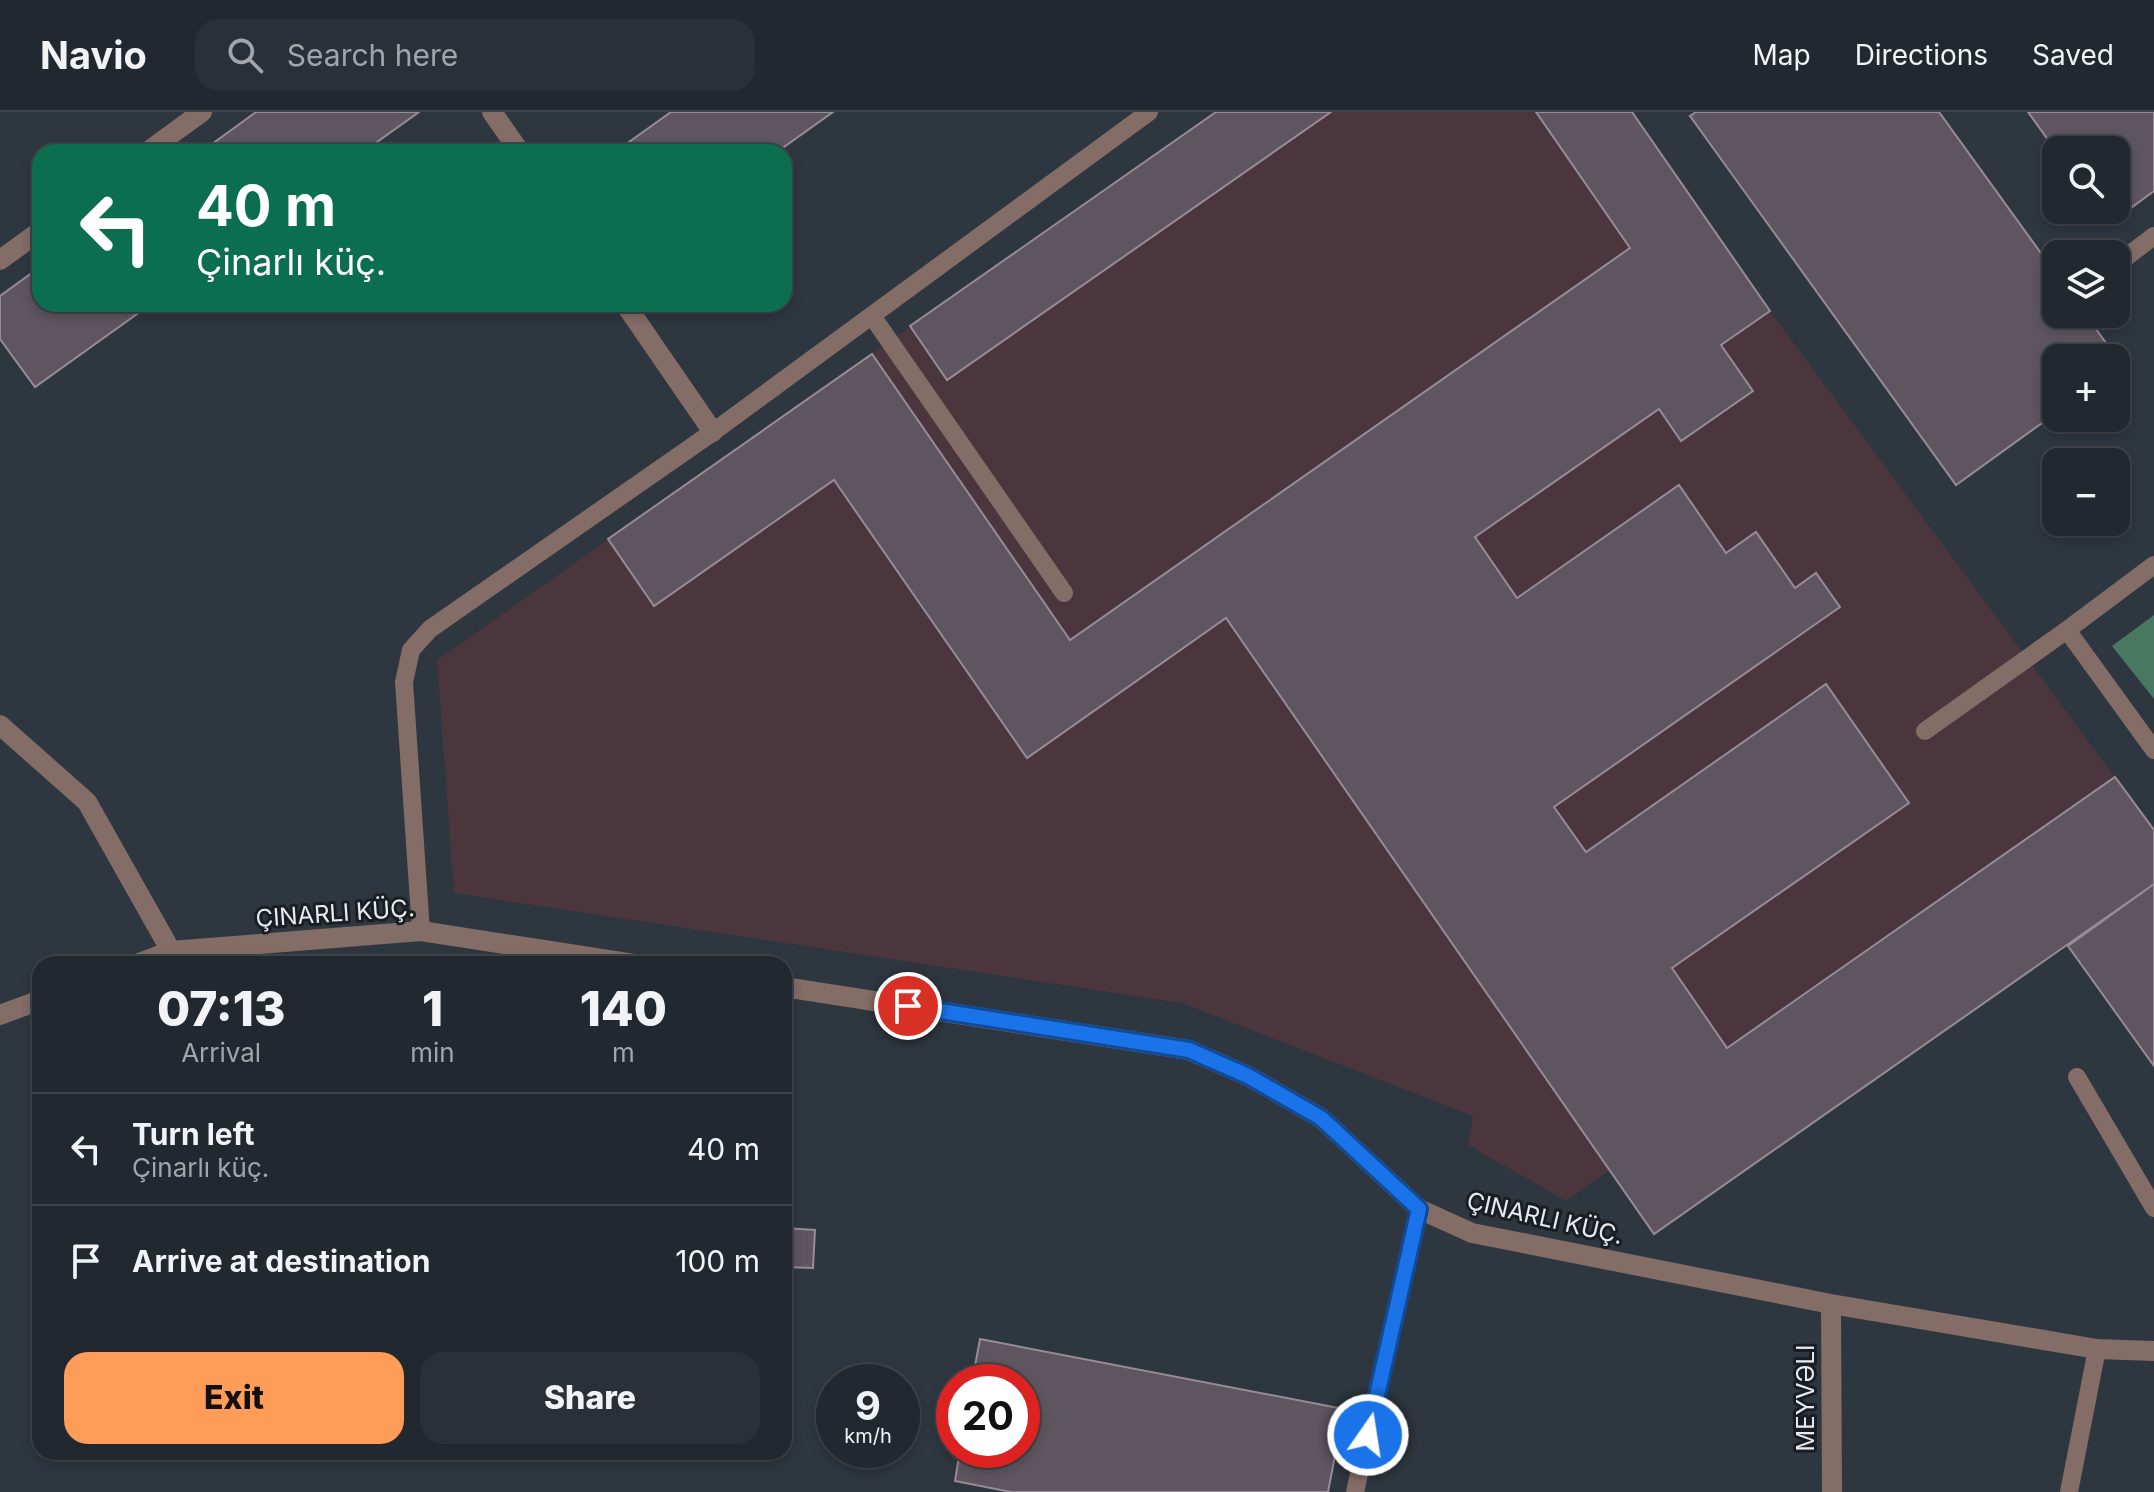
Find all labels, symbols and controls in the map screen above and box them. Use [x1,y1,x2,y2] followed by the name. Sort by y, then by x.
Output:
[195,19,755,91] search box
[40,32,147,78] text: Navio
[223,33,267,77] icon: search
[287,37,458,73] text: Search here
[1752,38,1811,72] text: Map
[1855,38,1988,72] text: Directions
[2032,38,2114,72] text: Saved
[2042,136,2130,536] map controls
[2042,136,2130,224] button: search
[196,172,336,240] text: 40 m
[64,176,168,280] icon: left
[196,240,386,284] text: Çinarlı küç.
[2042,240,2130,328] button: layers
[2042,344,2130,432] button: +
[2042,448,2130,536] button: −
[255,893,415,933] street label: ÇINARLI KÜÇ.
[874,972,942,1040] pin
[157,979,285,1038] text: 07:13
[422,979,443,1038] text: 1
[580,979,667,1038] text: 140
[886,984,930,1028] icon: arrive
[181,1037,261,1068] text: Arrival
[410,1037,455,1068] text: min
[612,1037,635,1068] text: m
[132,1116,254,1152] text: Turn left
[64,1127,108,1171] icon: left
[687,1131,760,1167] text: 40 m
[132,1152,269,1183] text: Çinarlı küç.
[1464,1186,1626,1250] street label: ÇINARLI KÜÇ.
[64,1239,108,1283] icon: arrive
[132,1243,430,1279] text: Arrive at destination
[675,1243,760,1279] text: 100 m
[1791,1345,1820,1451] street label: MEYVƏLI
[64,1352,404,1444] button: Exit
[420,1352,760,1444] button: Share
[936,1364,1040,1468] speed limit sign: 20
[855,1381,881,1430] text: 9
[1326,1393,1410,1477] position arrow
[844,1424,892,1448] text: km/h

